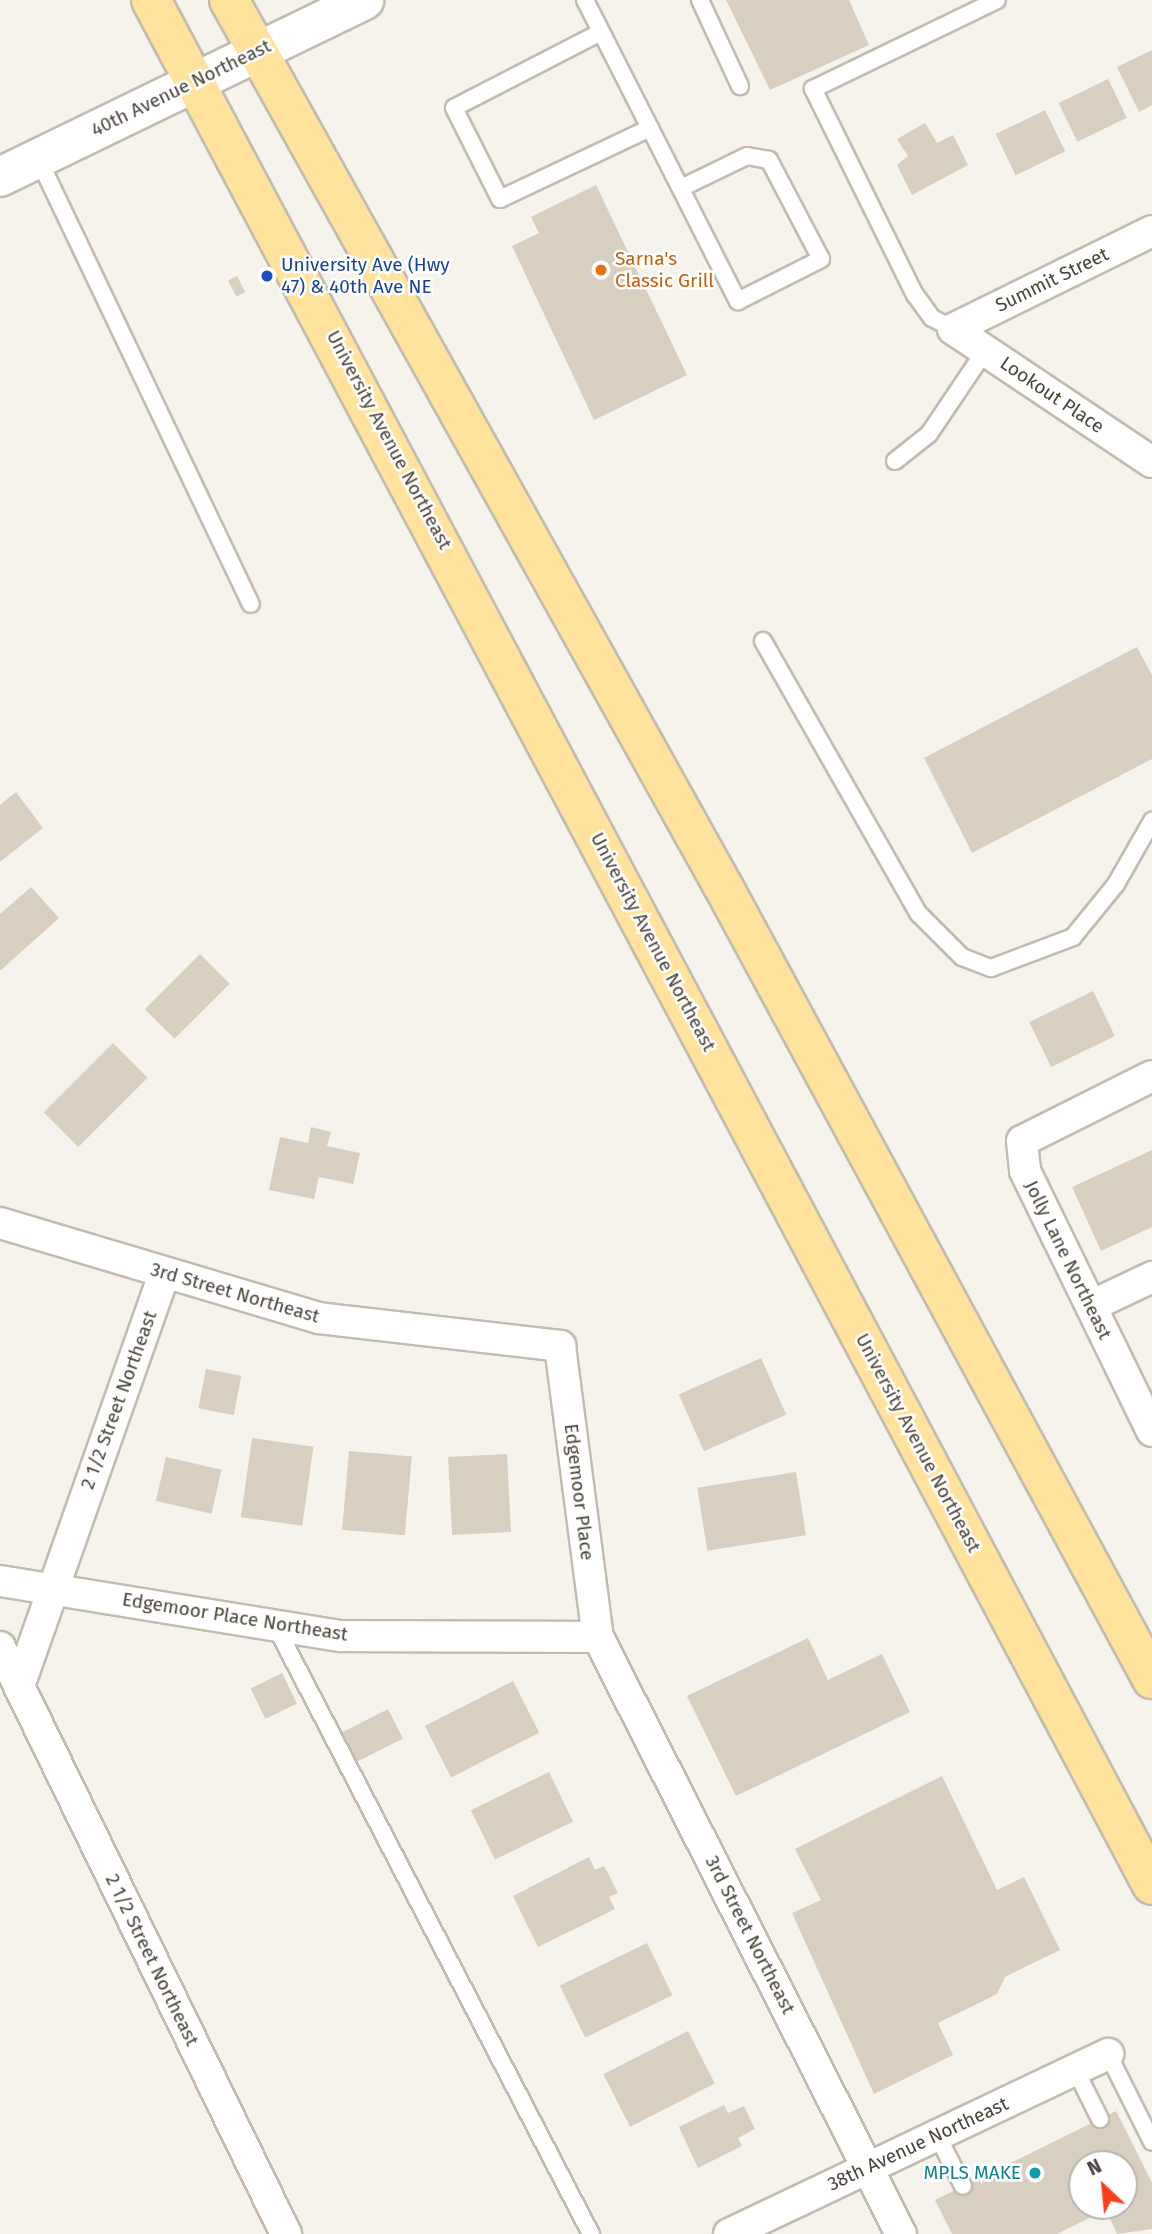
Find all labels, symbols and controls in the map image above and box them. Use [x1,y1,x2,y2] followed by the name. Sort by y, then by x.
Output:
[87,35,275,141] street label: 40th Avenue Northeast
[992,243,1112,317] street label: Summit Street
[615,248,714,292] place label: Sarna's Classic Grill
[281,254,450,298] place label: University Ave (Hwy 47) & 40th Ave NE
[593,262,609,278] marker: Sarna's Classic Grill
[259,268,275,284] marker: University Ave (Hwy 47) & 40th Ave NE
[322,327,456,553] street label: University Avenue Northeast
[996,352,1108,438] street label: Lookout Place
[586,829,720,1055] street label: University Avenue Northeast
[1020,1177,1116,1343] street label: Jolly Lane Northeast
[148,1258,322,1328] street label: 3rd Street Northeast
[76,1308,162,1492] street label: 2 1/2 Street Northeast
[851,1330,985,1556] street label: University Avenue Northeast
[559,1422,599,1562] street label: Edgemoor Place
[121,1588,349,1646] street label: Edgemoor Place Northeast
[700,1852,800,2018] street label: 3rd Street Northeast
[100,1870,204,2050] street label: 2 1/2 Street Northeast
[824,2092,1012,2196] street label: 38th Avenue Northeast
[1068,2150,1138,2220] north arrow
[1084,2154,1105,2181] text: N
[924,2162,1021,2184] place label: MPLS MAKE
[1027,2165,1043,2181] marker: MPLS MAKE

